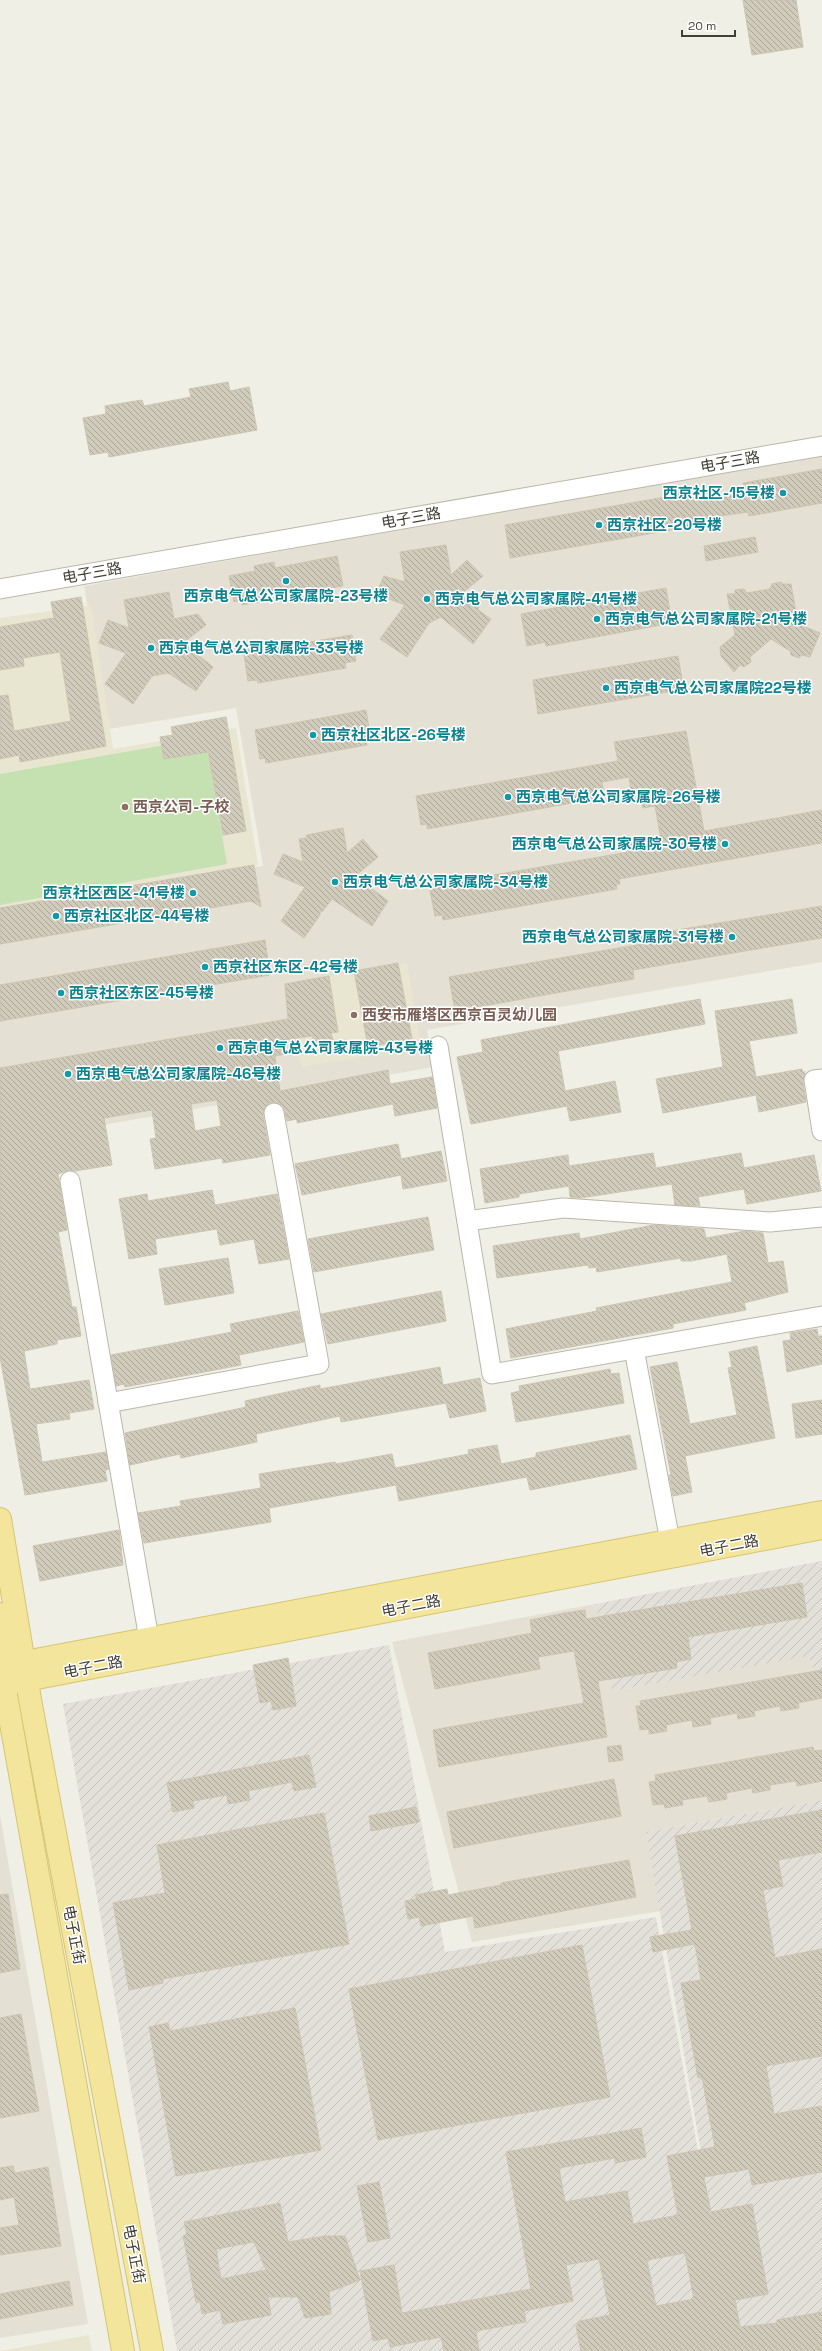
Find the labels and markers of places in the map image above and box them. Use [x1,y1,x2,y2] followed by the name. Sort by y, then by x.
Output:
[663,483,775,502] place label: 西京社区-15号楼
[778,488,788,498] marker: 西京社区-15号楼
[607,515,722,534] place label: 西京社区-20号楼
[594,520,604,530] marker: 西京社区-20号楼
[281,576,291,586] marker: 西京电气总公司家属院-23号楼
[184,586,388,605] place label: 西京电气总公司家属院-23号楼
[435,589,637,608] place label: 西京电气总公司家属院-41号楼
[422,594,432,604] marker: 西京电气总公司家属院-41号楼
[605,609,807,628] place label: 西京电气总公司家属院-21号楼
[592,614,602,624] marker: 西京电气总公司家属院-21号楼
[159,638,364,657] place label: 西京电气总公司家属院-33号楼
[146,643,156,653] marker: 西京电气总公司家属院-33号楼
[614,678,812,697] place label: 西京电气总公司家属院22号楼
[601,683,611,693] marker: 西京电气总公司家属院22号楼
[321,725,466,744] place label: 西京社区北区-26号楼
[308,730,318,740] marker: 西京社区北区-26号楼
[516,787,721,806] place label: 西京电气总公司家属院-26号楼
[503,792,513,802] marker: 西京电气总公司家属院-26号楼
[133,797,229,816] place label: 西京公司-子校
[120,802,130,812] marker: 西京公司-子校
[512,834,717,853] place label: 西京电气总公司家属院-30号楼
[720,839,730,849] marker: 西京电气总公司家属院-30号楼
[343,872,548,891] place label: 西京电气总公司家属院-34号楼
[330,877,340,887] marker: 西京电气总公司家属院-34号楼
[43,883,185,902] place label: 西京社区西区-41号楼
[188,888,198,898] marker: 西京社区西区-41号楼
[64,906,210,925] place label: 西京社区北区-44号楼
[51,911,61,921] marker: 西京社区北区-44号楼
[522,927,724,946] place label: 西京电气总公司家属院-31号楼
[727,932,737,942] marker: 西京电气总公司家属院-31号楼
[213,957,358,976] place label: 西京社区东区-42号楼
[200,962,210,972] marker: 西京社区东区-42号楼
[69,983,214,1002] place label: 西京社区东区-45号楼
[56,988,66,998] marker: 西京社区东区-45号楼
[362,1005,557,1024] place label: 西安市雁塔区西京百灵幼儿园
[349,1010,359,1020] marker: 西安市雁塔区西京百灵幼儿园
[228,1038,433,1057] place label: 西京电气总公司家属院-43号楼
[215,1043,225,1053] marker: 西京电气总公司家属院-43号楼
[76,1064,281,1083] place label: 西京电气总公司家属院-46号楼
[63,1069,73,1079] marker: 西京电气总公司家属院-46号楼

